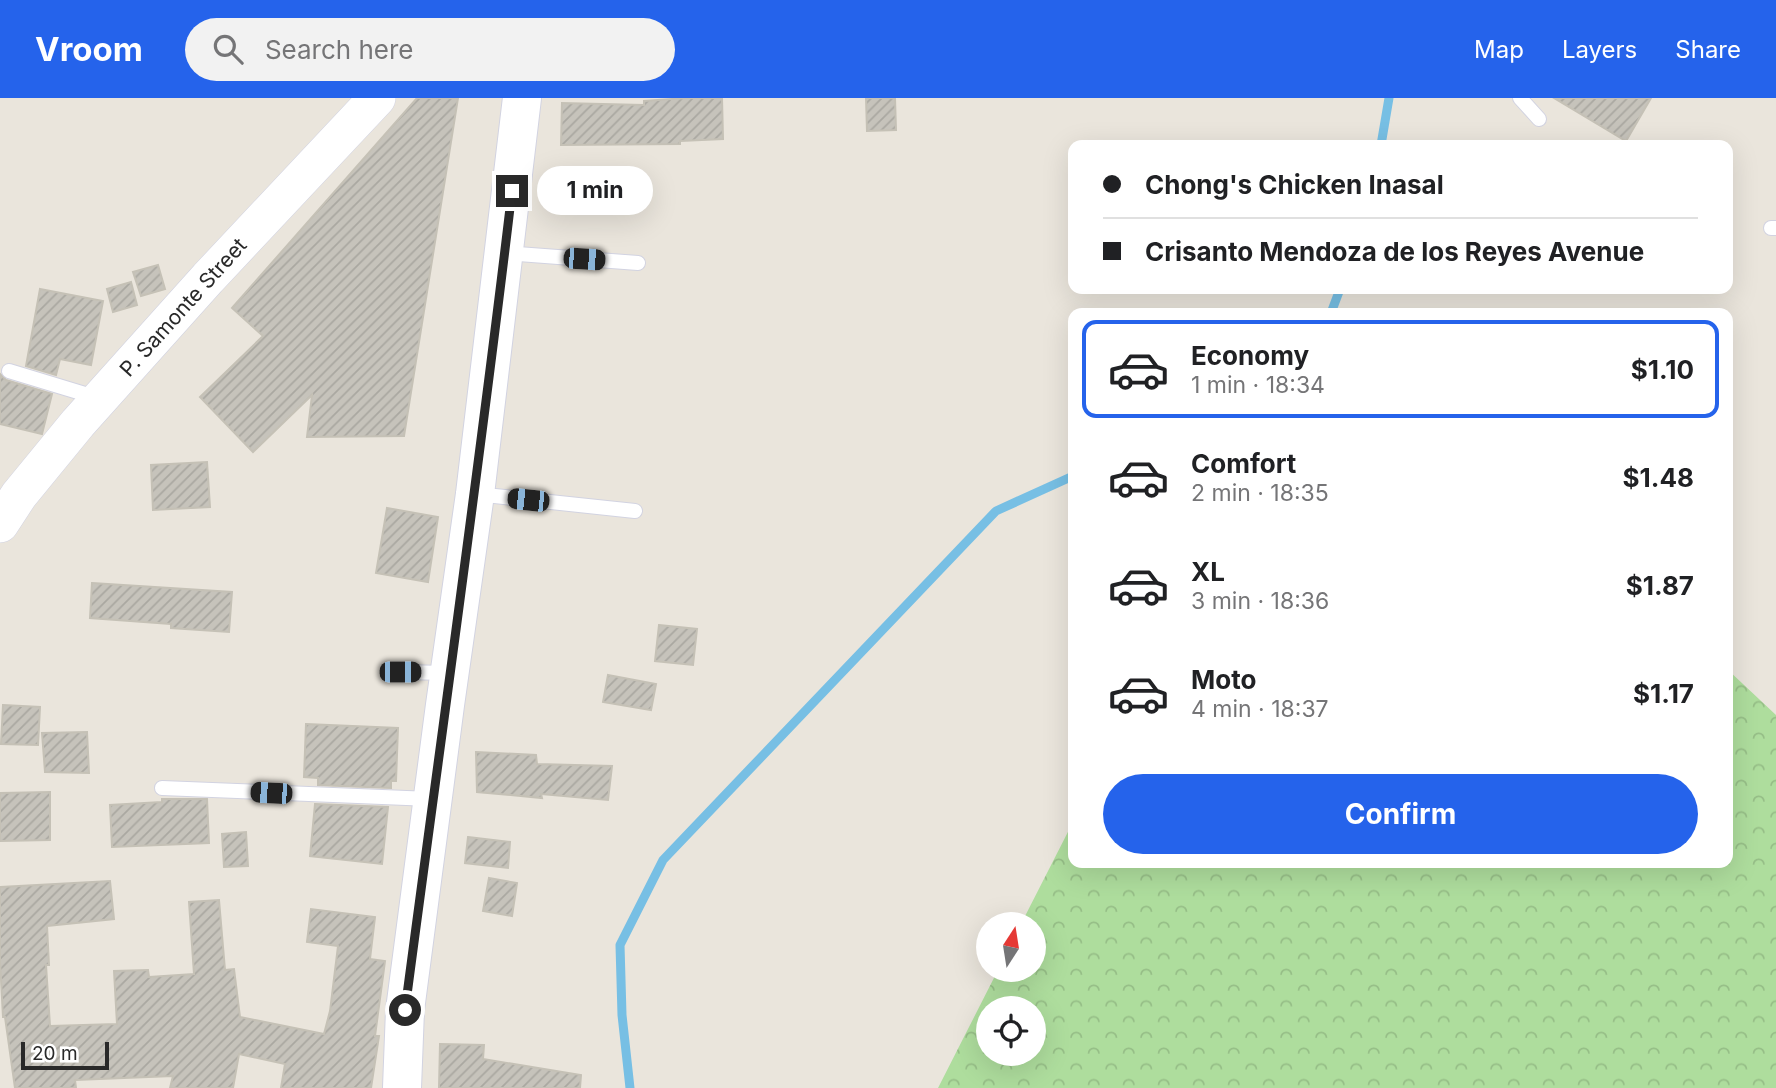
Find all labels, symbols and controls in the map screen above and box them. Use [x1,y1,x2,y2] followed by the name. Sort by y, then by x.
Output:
[185,18,675,81] search box
[35,29,143,69] text: Vroom
[209,30,247,68] icon: search
[265,34,414,65] text: Search here
[1474,35,1524,64] text: Map
[1562,35,1637,64] text: Layers
[1675,35,1741,64] text: Share
[536,166,652,216] callout: 1 min
[1145,169,1444,200] text: Chong's Chicken Inasal
[496,175,528,207] route end
[567,176,623,204] text: 1 min
[114,233,252,381] street label: P. Samonte Street
[1145,236,1644,267] text: Crisanto Mendoza de los Reyes Avenue
[563,247,606,271] car
[1107,338,1170,401] icon: car
[1191,340,1309,371] text: Economy
[1631,354,1694,385] text: $1.10
[1191,371,1325,399] text: 1 min · 18:34
[1107,446,1170,509] icon: car
[1191,448,1296,479] text: Comfort
[1623,462,1694,493] text: $1.48
[1191,479,1329,507] text: 2 min · 18:35
[507,487,550,513] car
[1107,554,1170,617] icon: car
[1191,556,1225,587] text: XL
[1626,570,1694,601] text: $1.87
[1191,587,1329,615] text: 3 min · 18:36
[380,662,422,683] car
[1107,662,1170,725] icon: car
[1191,664,1256,695] text: Moto
[1633,678,1694,709] text: $1.17
[1191,695,1329,723] text: 4 min · 18:37
[1103,774,1698,854] button: Confirm
[250,781,293,805] car
[976,912,1046,982] north arrow
[976,912,1046,1066] map controls
[389,994,421,1026] route start
[976,996,1046,1066] button: locate
[21,1039,108,1071] scale bar
[32,1042,78,1065] text: 20 m

